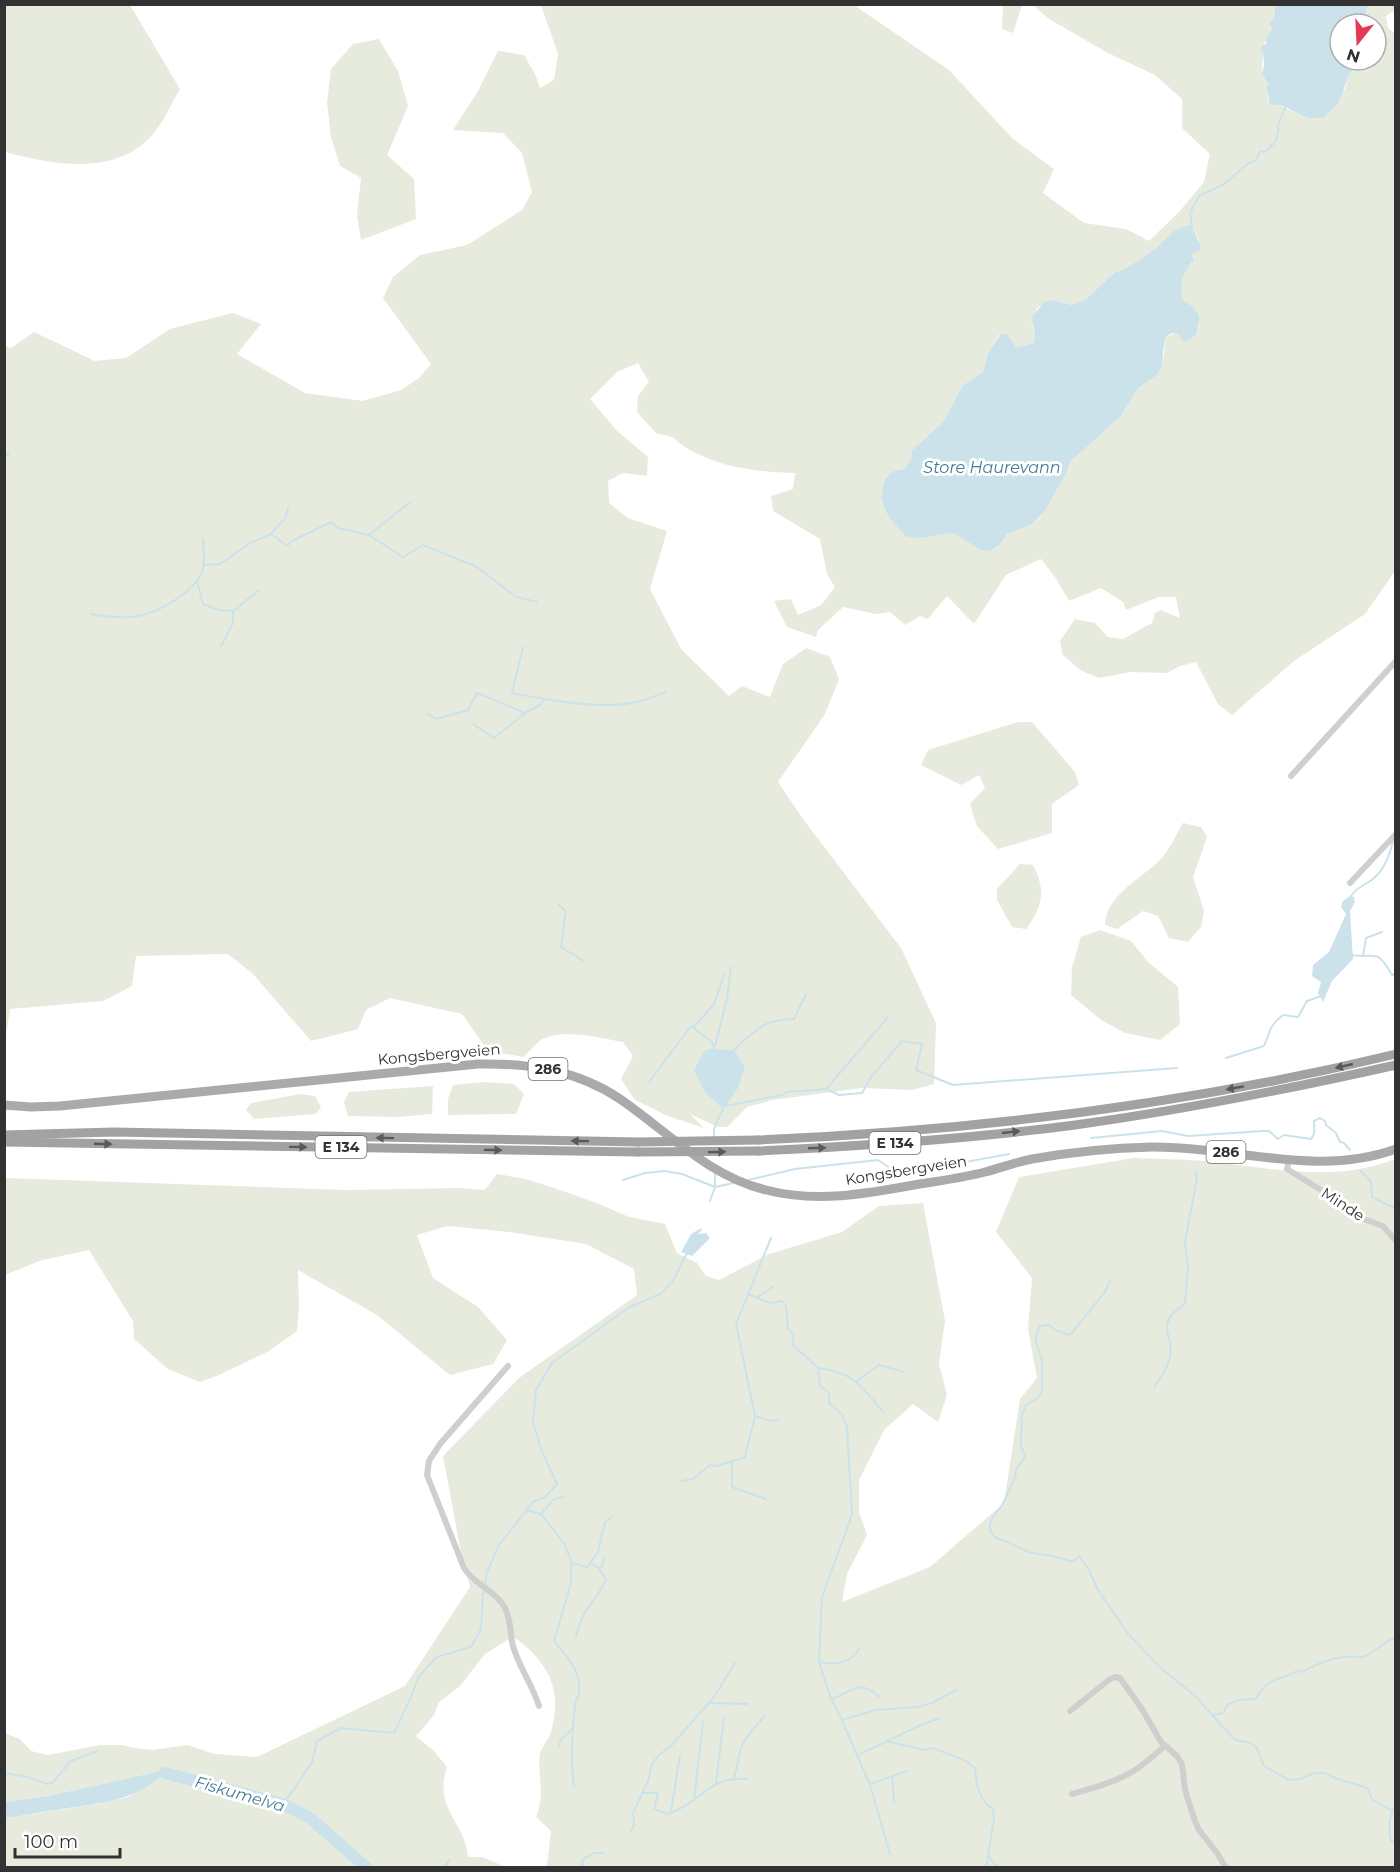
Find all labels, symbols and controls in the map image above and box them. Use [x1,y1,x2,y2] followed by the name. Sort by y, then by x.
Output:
[1328,12,1388,72] north arrow
[1344,45,1363,67] text: N
[923,458,1061,477] water label: Store Haurevann
[377,1039,501,1069] street label: Kongsbergveien
[528,1058,568,1080] road number: 286
[1335,1062,1354,1071] one-way arrow
[1226,1084,1245,1093] one-way arrow
[1002,1128,1021,1137] one-way arrow
[870,1132,920,1154] road number: E 134
[375,1133,394,1142] one-way arrow
[316,1136,366,1158] road number: E 134
[570,1136,589,1146] one-way arrow
[94,1139,113,1148] one-way arrow
[1206,1141,1246,1163] road number: 286
[289,1142,308,1152] one-way arrow
[807,1144,826,1153] one-way arrow
[484,1145,503,1155] one-way arrow
[708,1147,727,1156] one-way arrow
[844,1151,968,1189] street label: Kongsbergveien
[1318,1183,1368,1225] street label: Minde
[193,1772,287,1816] water label: Fiskumelva
[15,1821,120,1859] scale bar
[24,1831,78,1853] text: 100 m

